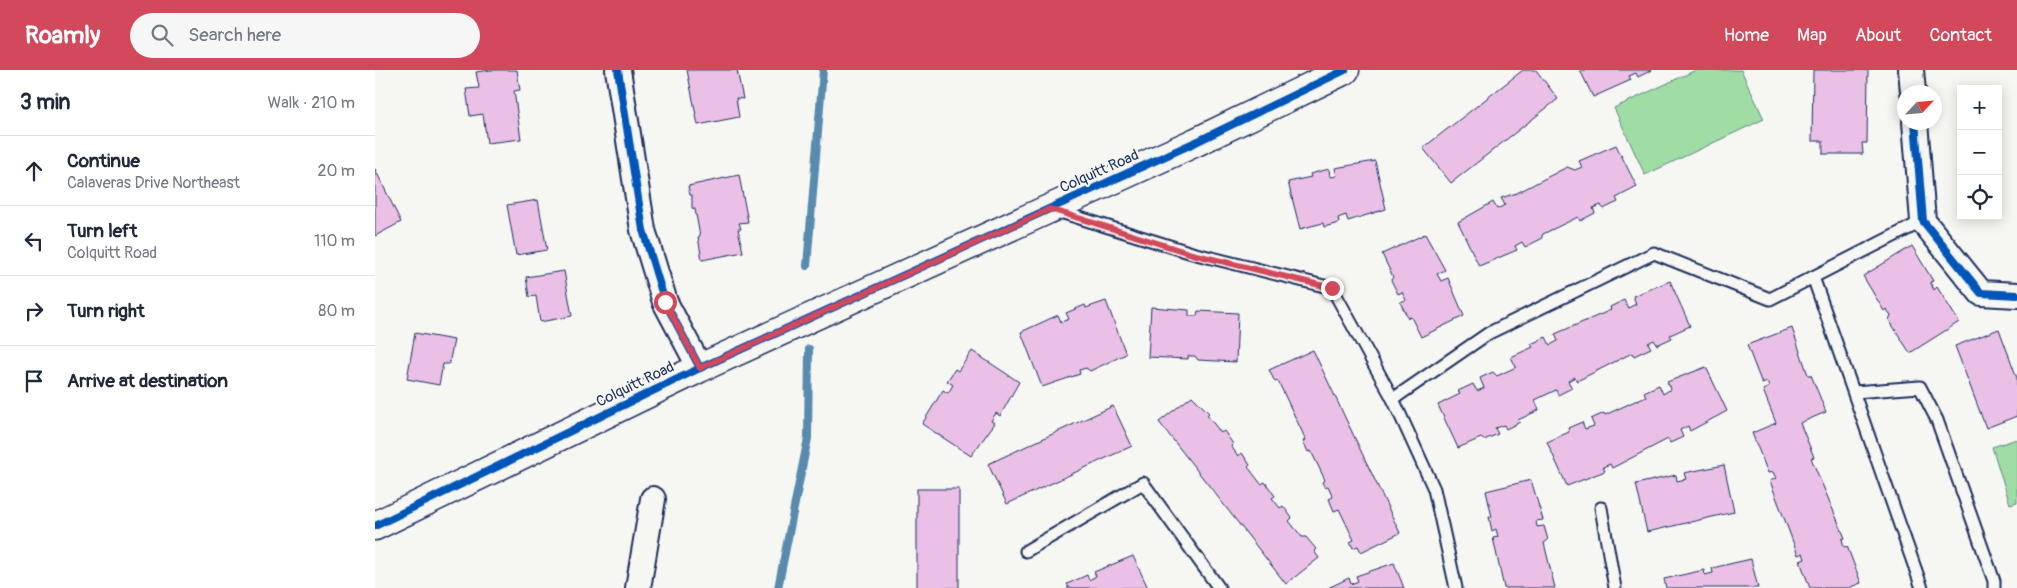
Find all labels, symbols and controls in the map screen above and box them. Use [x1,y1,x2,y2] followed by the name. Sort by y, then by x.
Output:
[130,13,480,58] search box
[25,21,100,50] text: Roamly
[148,21,176,49] icon: search
[188,23,281,47] text: Search here
[1724,24,1769,47] text: Home
[1797,24,1827,47] text: Map
[1855,24,1901,47] text: About
[1929,24,1992,47] text: Contact
[1897,85,1942,130] north arrow
[1957,85,2002,220] map controls
[1957,85,2002,130] button: +
[20,89,70,116] text: 3 min
[267,93,355,113] text: Walk · 210 m
[1957,130,2002,175] button: −
[1057,146,1142,197] street label: Colquitt Road
[67,149,140,173] text: Continue
[20,157,48,185] icon: ahead
[317,161,355,181] text: 20 m
[67,173,240,193] text: Calaveras Drive Northeast
[1957,175,2002,220] button: locate
[67,219,137,243] text: Turn left
[20,227,48,255] icon: left
[314,231,355,251] text: 110 m
[67,243,157,263] text: Colquitt Road
[1321,277,1344,300] route end
[654,291,677,314] route start
[20,297,48,325] icon: right
[67,299,145,323] text: Turn right
[318,301,355,321] text: 80 m
[593,357,677,412] street label: Colquitt Road
[20,367,48,395] icon: arrive
[67,369,228,393] text: Arrive at destination

